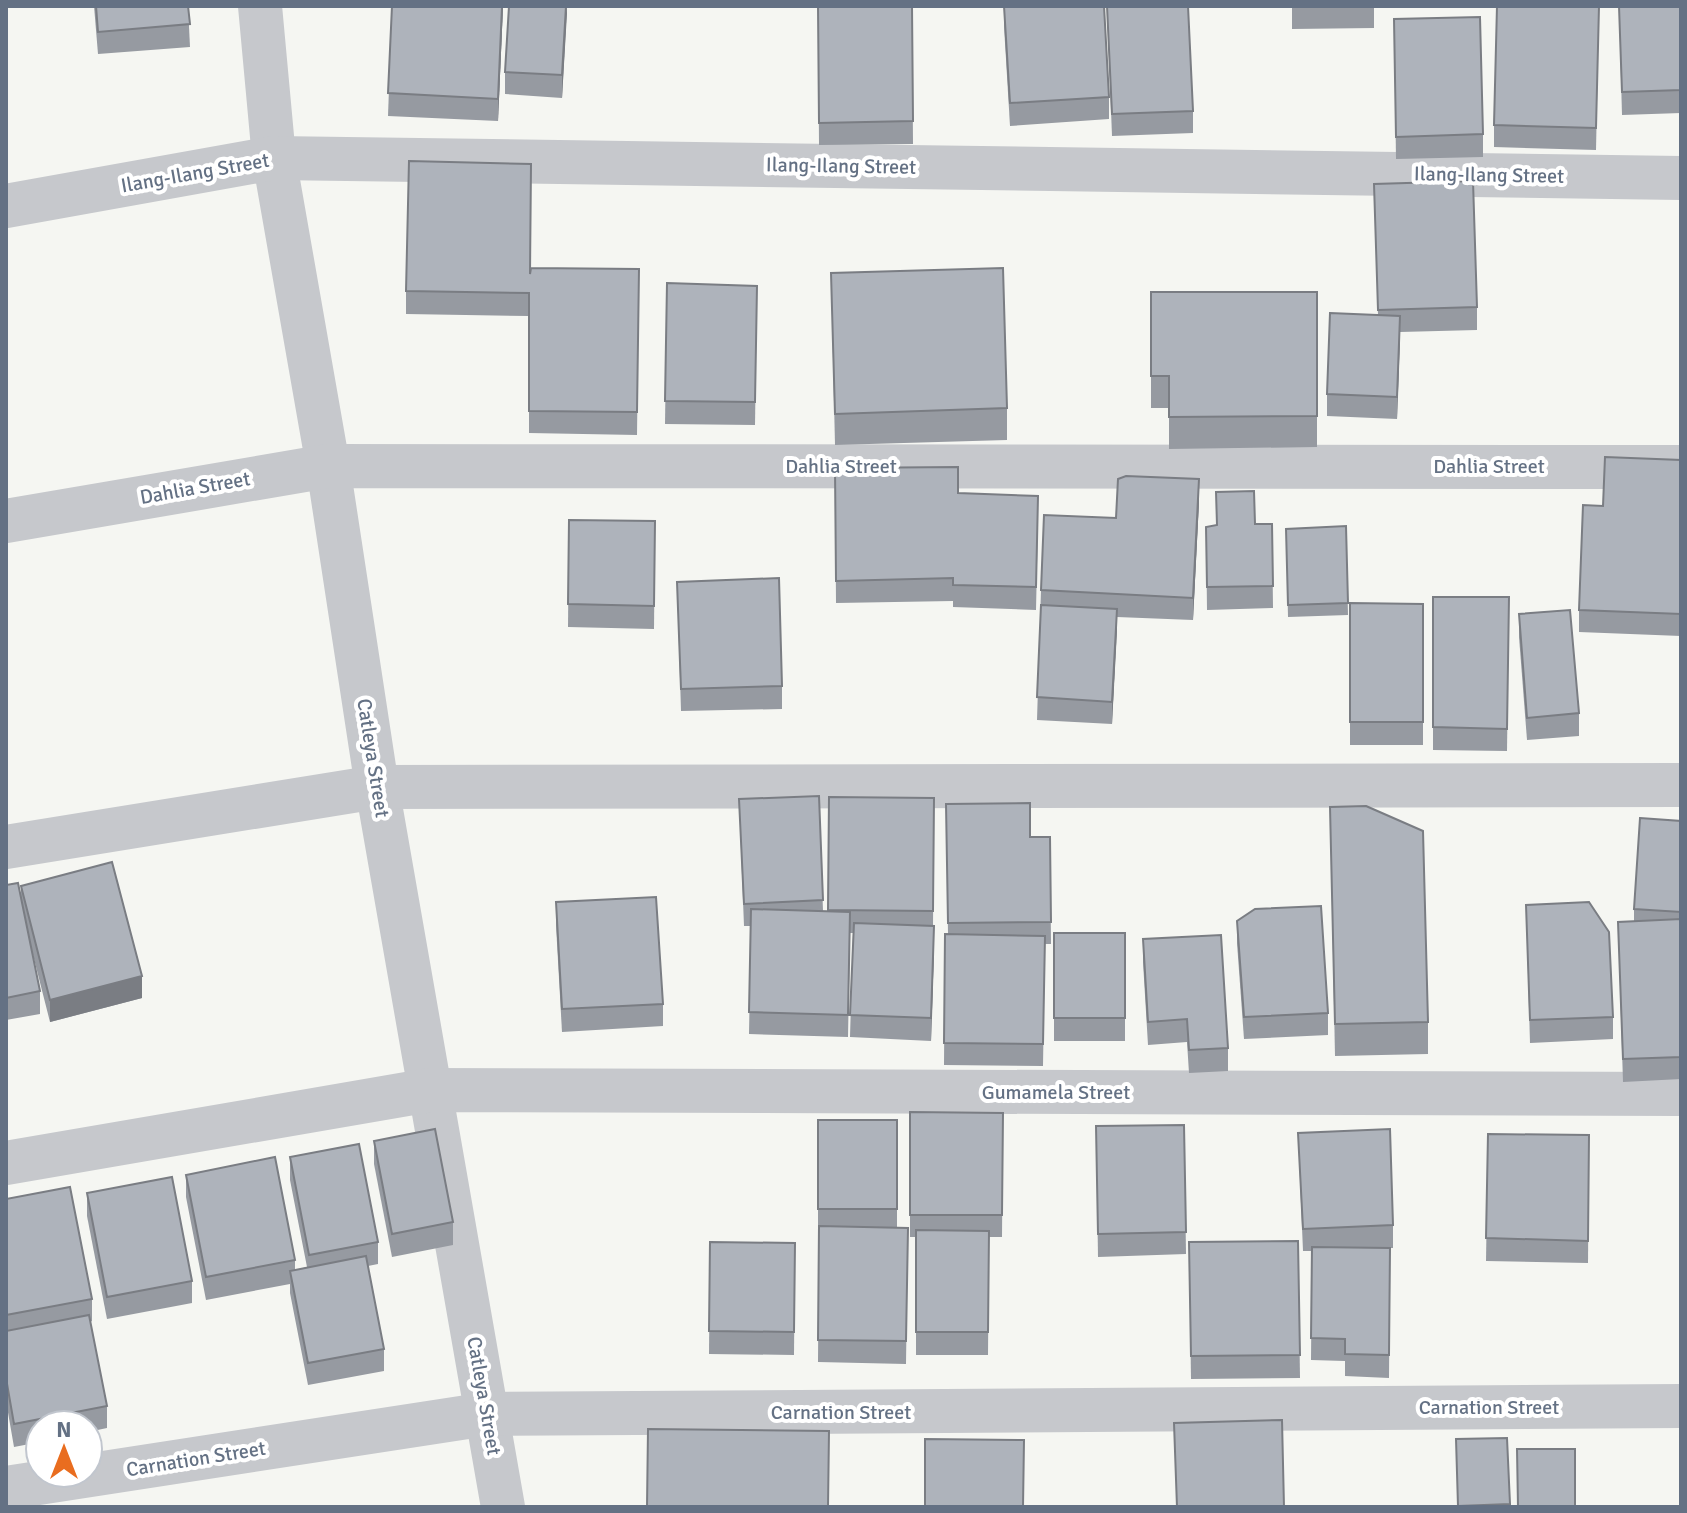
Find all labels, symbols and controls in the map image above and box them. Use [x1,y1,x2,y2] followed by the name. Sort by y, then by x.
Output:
[119,148,271,198] street label: Ilang-Ilang Street
[766,152,916,180] street label: Ilang-Ilang Street
[1414,161,1564,189] street label: Ilang-Ilang Street
[785,454,897,479] street label: Dahlia Street
[1433,454,1545,479] street label: Dahlia Street
[138,466,252,510] street label: Dahlia Street
[351,697,395,819] street label: Catleya Street
[982,1080,1130,1105] street label: Gumamela Street
[461,1335,507,1457] street label: Catleya Street
[1419,1395,1559,1420] street label: Carnation Street
[771,1400,911,1425] street label: Carnation Street
[24,1409,104,1489] north arrow
[56,1416,72,1443] text: N
[125,1436,267,1482] street label: Carnation Street

